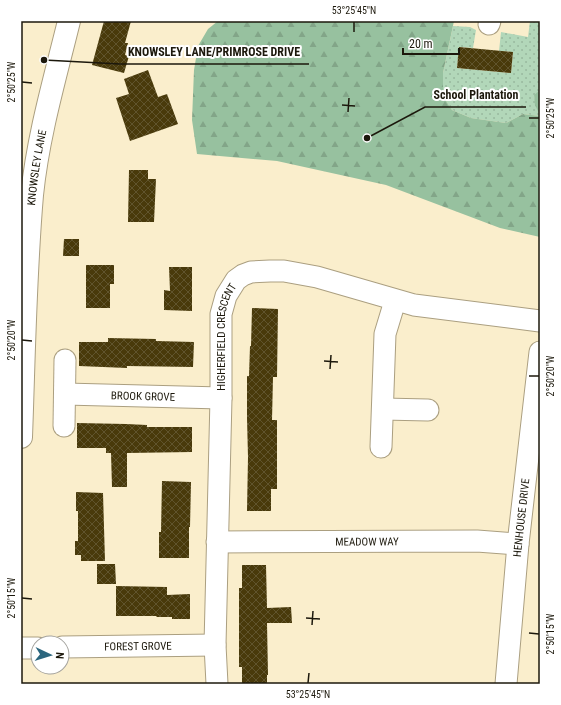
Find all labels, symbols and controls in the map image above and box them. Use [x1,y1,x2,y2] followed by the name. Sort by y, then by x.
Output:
[332,5,376,16] text: 53°25'45"N
[403,30,459,56] scale bar
[409,37,433,51] text: 20 m
[120,40,309,64] callout: KNOWSLEY LANE/PRIMROSE DRIVE
[128,45,300,59] text: KNOWSLEY LANE/PRIMROSE DRIVE
[6,61,17,103] text: 2°50'25"W
[425,83,526,107] callout: School Plantation
[434,88,519,102] text: School Plantation
[545,97,556,139] text: 2°50'25"W
[25,128,49,206] street label: KNOWSLEY LANE
[215,281,239,391] street label: HIGHERFIELD CRESCENT
[6,319,17,361] text: 2°50'20"W
[545,355,556,397] text: 2°50'20"W
[111,389,176,404] street label: BROOK GROVE
[511,477,533,558] street label: HENHOUSE DRIVE
[335,535,399,549] street label: MEADOW WAY
[6,577,17,619] text: 2°50'15"W
[545,613,556,655] text: 2°50'15"W
[30,635,70,675] north arrow
[104,640,172,653] street label: FOREST GROVE
[53,652,66,660] text: N
[286,689,330,700] text: 53°25'45"N

